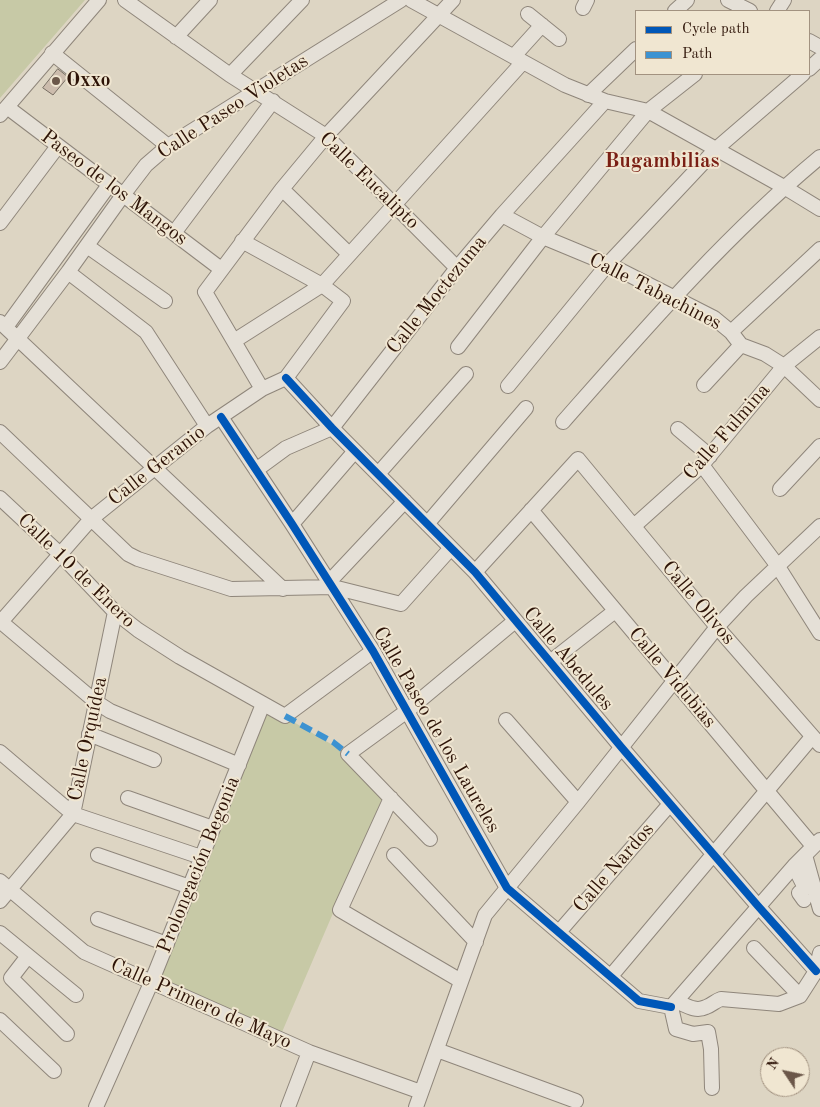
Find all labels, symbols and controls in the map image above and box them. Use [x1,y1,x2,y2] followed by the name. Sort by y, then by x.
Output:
[635,10,810,75] legend
[682,22,750,37] text: Cycle path
[682,47,712,62] text: Path
[153,49,313,165] street label: Calle Paseo Violetas
[66,69,110,93] place label: Oxxo
[50,75,62,87] marker: Oxxo
[36,125,192,251] street label: Paseo de los Mangos
[314,127,424,235] street label: Calle Eucalipto
[604,148,720,174] district label: Bugambilias
[382,231,492,359] street label: Calle Moctezuma
[585,248,725,336] street label: Calle Tabachines
[678,379,776,485] street label: Calle Fulmina
[104,421,210,511] street label: Calle Geranio
[12,509,140,633] street label: Calle 10 de Enero
[656,556,740,650] street label: Calle Olivos
[518,602,618,716] street label: Calle Abedules
[367,623,505,837] street label: Calle Paseo de los Laureles
[623,623,721,733] street label: Calle Vidubias
[63,675,113,803] street label: Calle Orquídea
[153,773,245,957] street label: Prolongación Begonia
[568,818,660,918] street label: Calle Nardos
[107,953,295,1055] street label: Calle Primero de Mayo
[760,1047,810,1097] north arrow
[765,1056,782,1073] text: N

